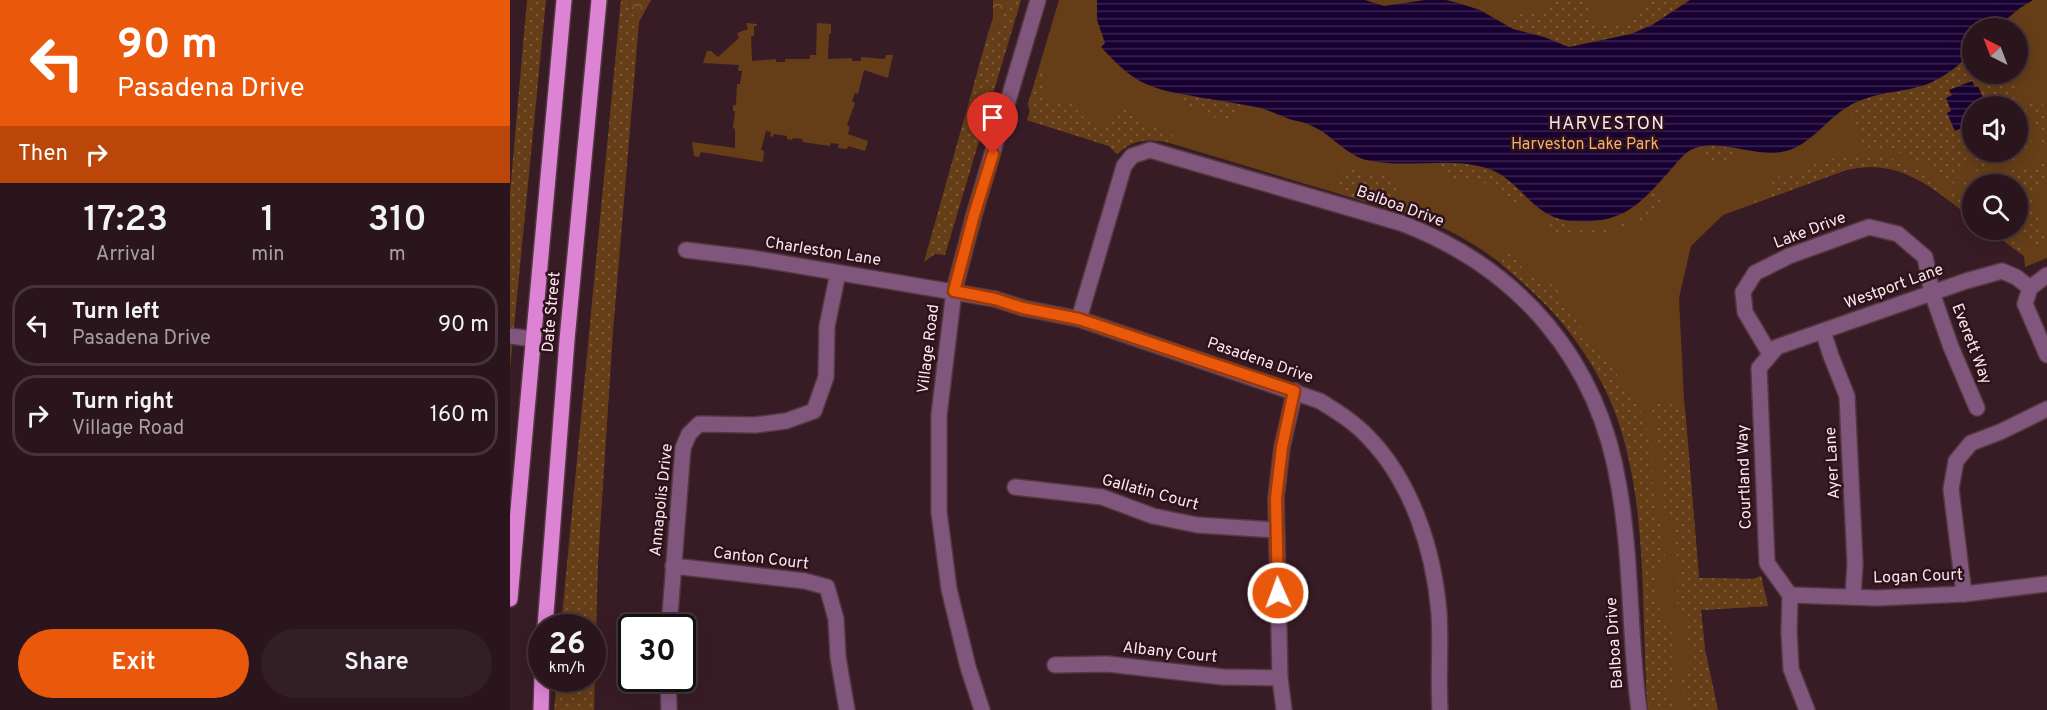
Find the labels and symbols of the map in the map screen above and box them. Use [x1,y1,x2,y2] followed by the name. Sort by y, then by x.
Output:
[1962,18,2028,84] north arrow
[967,92,1018,154] pin
[1549,113,1665,136] district label: HARVESTON
[1511,135,1659,155] park label: Harveston Lake Park
[1353,182,1447,232] street label: Balboa Drive
[1771,208,1849,254] street label: Lake Drive
[764,233,882,271] street label: Charleston Lane
[1842,260,1946,314] street label: Westport Lane
[539,271,565,353] street label: Date Street
[1946,301,1996,387] street label: Everett Way
[914,303,944,395] street label: Village Road
[1204,333,1316,389] street label: Pasadena Drive
[1733,424,1757,530] street label: Courtland Way
[1821,426,1845,500] street label: Ayer Lane
[646,443,678,557] street label: Annapolis Drive
[1099,470,1201,516] street label: Gallatin Court
[712,543,810,575] street label: Canton Court
[1246,561,1310,625] position arrow
[1873,565,1963,589] street label: Logan Court
[1602,597,1628,689] street label: Balboa Drive
[618,614,696,692] speed limit sign: 30
[1122,638,1218,668] street label: Albany Court

